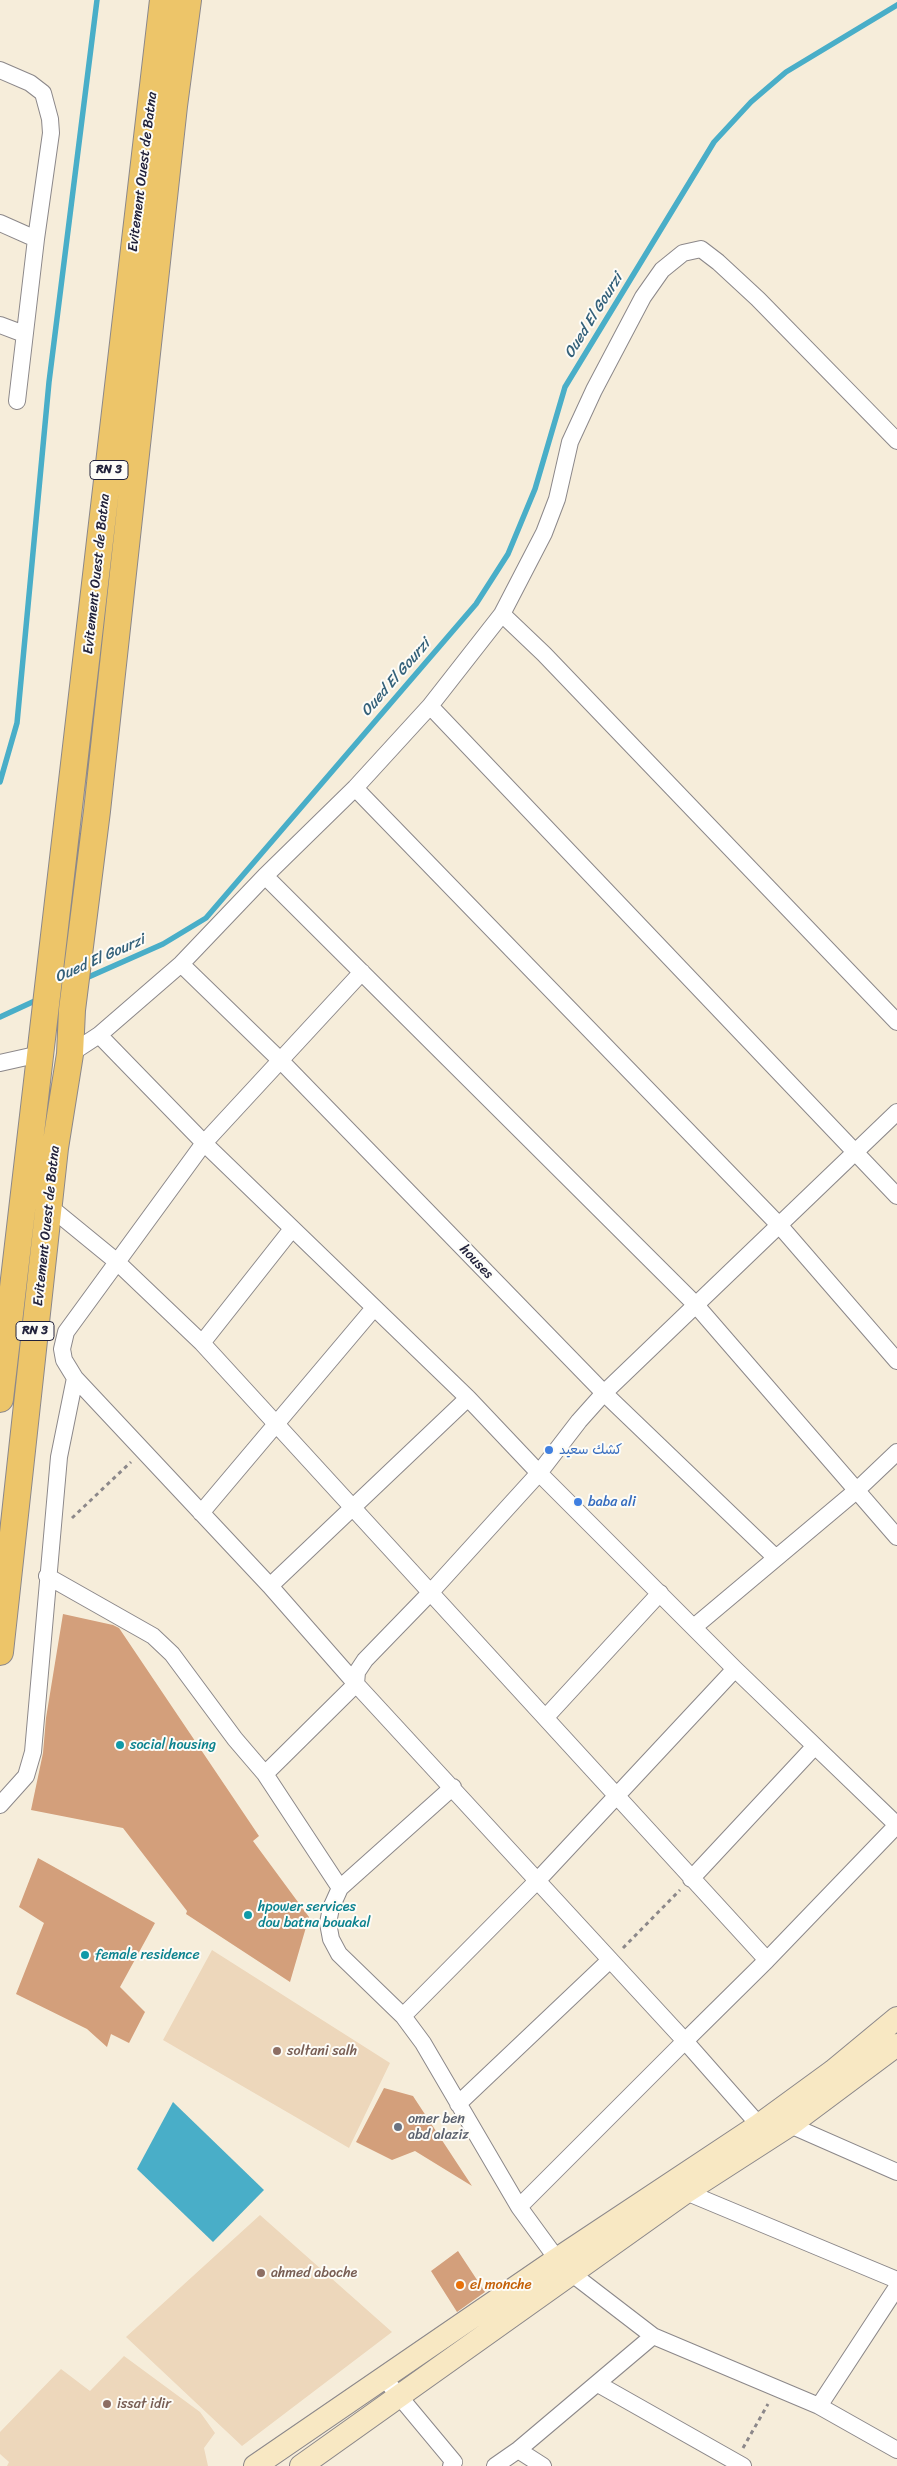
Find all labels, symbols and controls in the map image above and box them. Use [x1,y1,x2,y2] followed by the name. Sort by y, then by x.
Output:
[125,91,161,253] street label: Evitement Ouest de Batna
[561,270,627,362] water label: Oued El Gourzi
[90,460,128,480] road number: RN 3
[80,493,114,655] street label: Evitement Ouest de Batna
[358,636,434,720] water label: Oued El Gourzi
[52,931,148,987] water label: Oued El Gourzi
[30,1145,64,1307] street label: Evitement Ouest de Batna
[456,1241,496,1283] street label: houses
[16,1322,54,1340] road number: RN 3
[559,1442,622,1458] place label: كشك سعيد
[543,1444,555,1456] marker: كشك سعيد
[588,1494,636,1510] place label: baba ali
[572,1496,584,1508] marker: baba ali
[130,1737,216,1753] place label: social housing
[114,1739,126,1751] marker: social housing
[258,1899,371,1931] place label: hpower services dou batna bouakal
[242,1909,254,1921] marker: hpower services dou batna bouakal
[95,1947,200,1963] place label: female residence
[79,1949,91,1961] marker: female residence
[287,2043,357,2059] place label: soltani salh
[271,2045,283,2057] marker: soltani salh
[408,2111,469,2144] place label: omer ben abd alaziz
[392,2121,404,2133] marker: omer ben abd alaziz
[271,2265,357,2281] place label: ahmed aboche
[255,2267,267,2279] marker: ahmed aboche
[470,2277,532,2293] place label: el monche
[454,2279,466,2291] marker: el monche
[117,2396,171,2412] place label: issat idir
[101,2398,113,2410] marker: issat idir

